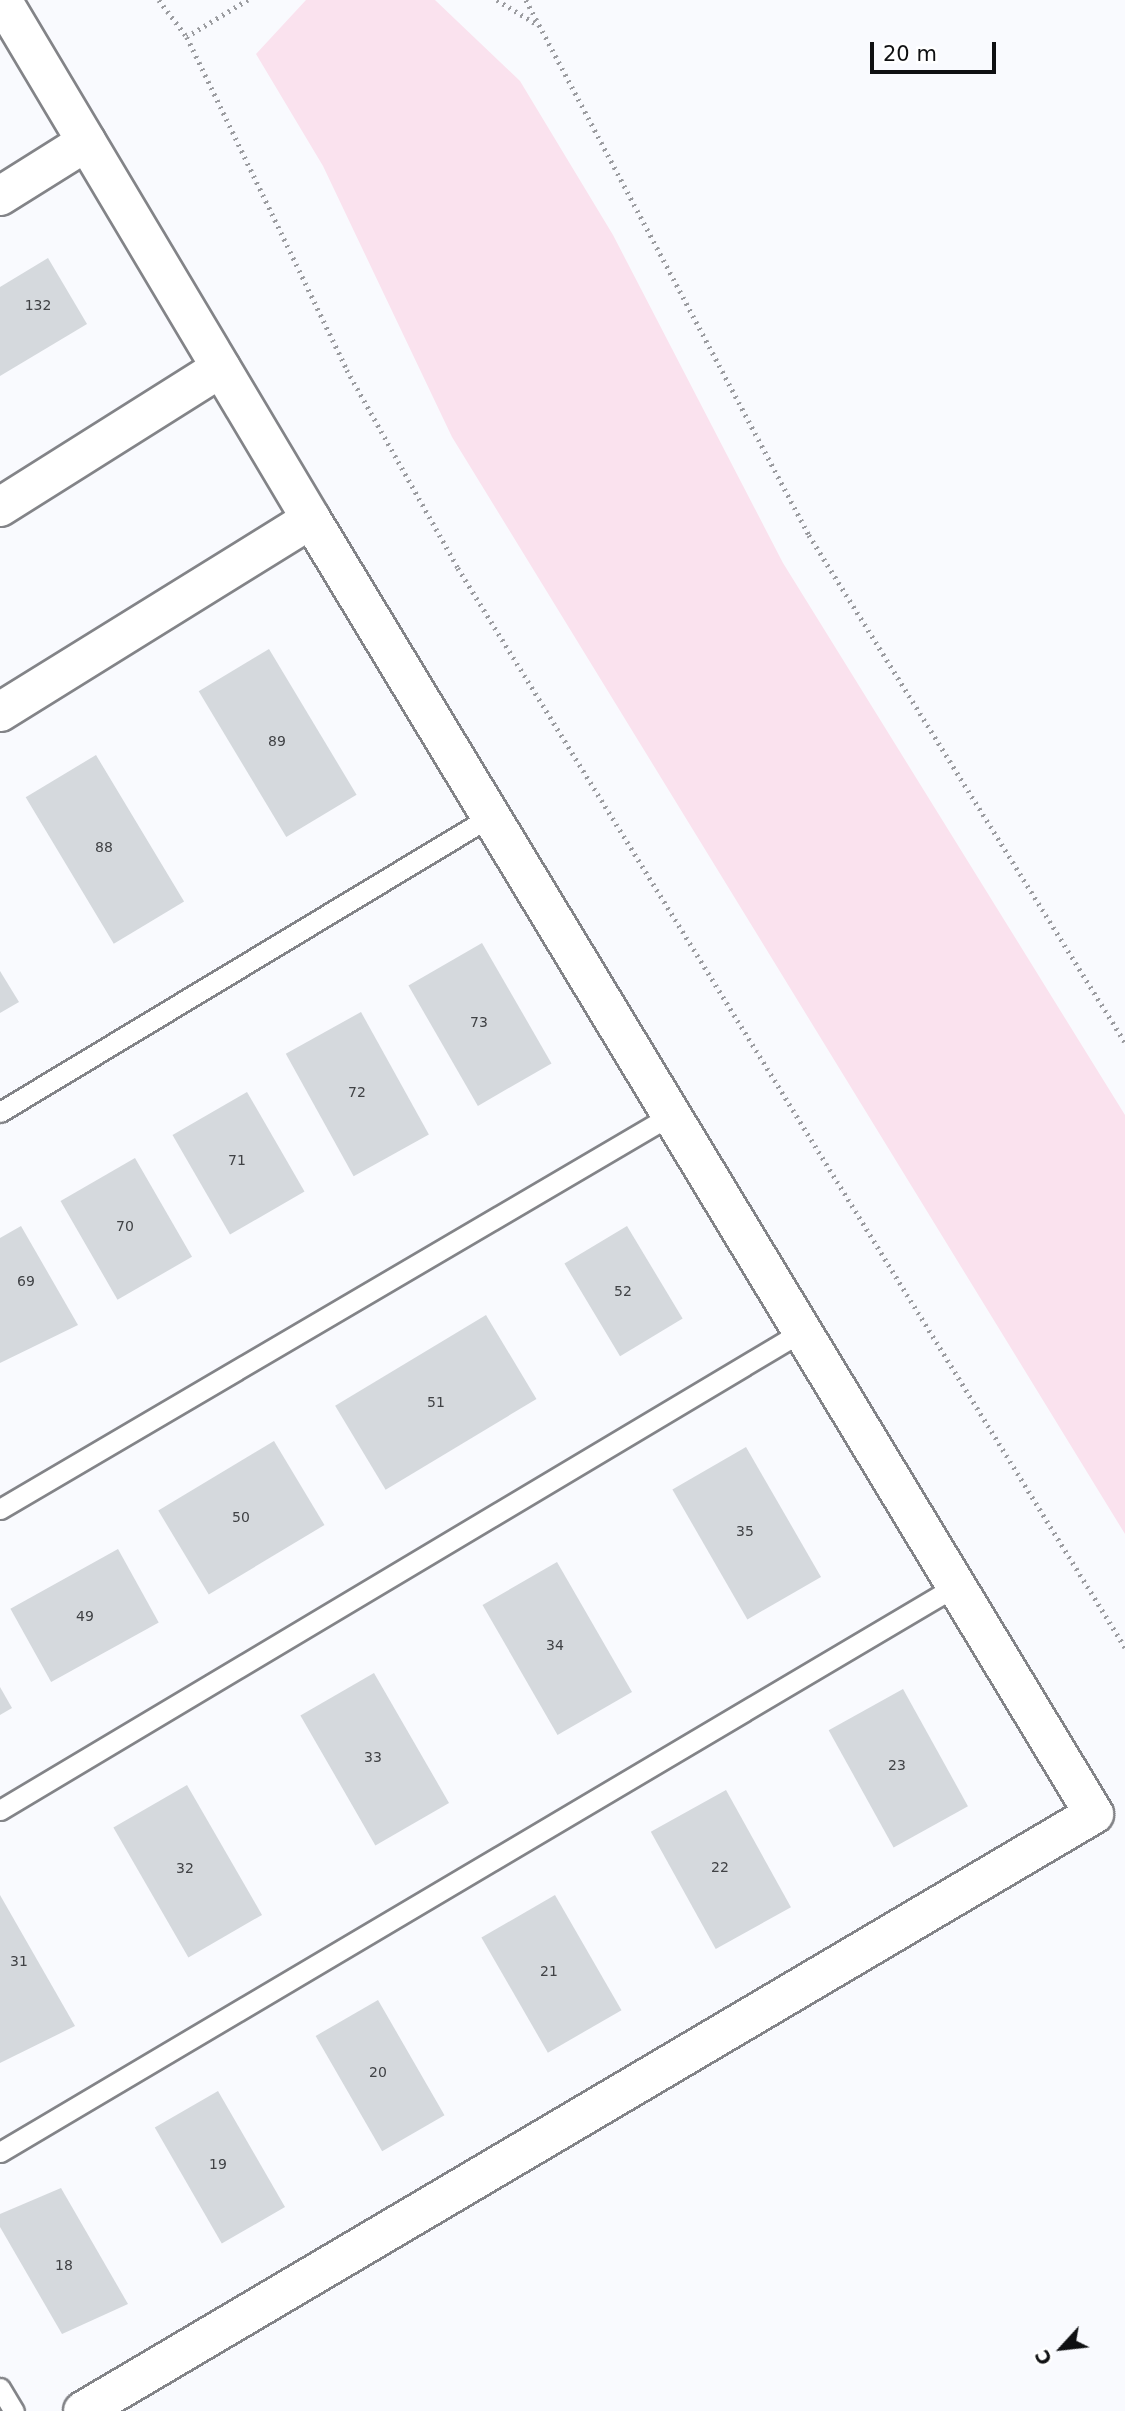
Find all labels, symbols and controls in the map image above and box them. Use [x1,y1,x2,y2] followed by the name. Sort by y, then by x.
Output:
[873,28,999,72] scale bar
[883,42,937,66] text: 20 m
[25,297,51,313] house number: 132
[268,733,286,749] house number: 89
[95,839,113,855] house number: 88
[470,1014,488,1030] house number: 73
[348,1084,366,1100] house number: 72
[228,1152,246,1168] house number: 71
[116,1218,134,1234] house number: 70
[17,1273,35,1289] house number: 69
[614,1283,632,1299] house number: 52
[427,1394,445,1410] house number: 51
[232,1509,250,1525] house number: 50
[736,1523,754,1539] house number: 35
[76,1608,94,1624] house number: 49
[546,1637,564,1653] house number: 34
[364,1749,382,1765] house number: 33
[888,1757,906,1773] house number: 23
[711,1859,729,1875] house number: 22
[176,1860,194,1876] house number: 32
[10,1953,28,1969] house number: 31
[540,1963,558,1979] house number: 21
[369,2064,387,2080] house number: 20
[209,2156,227,2172] house number: 19
[55,2257,73,2273] house number: 18
[1027,2313,1097,2383] north arrow
[1030,2346,1056,2369] text: С

